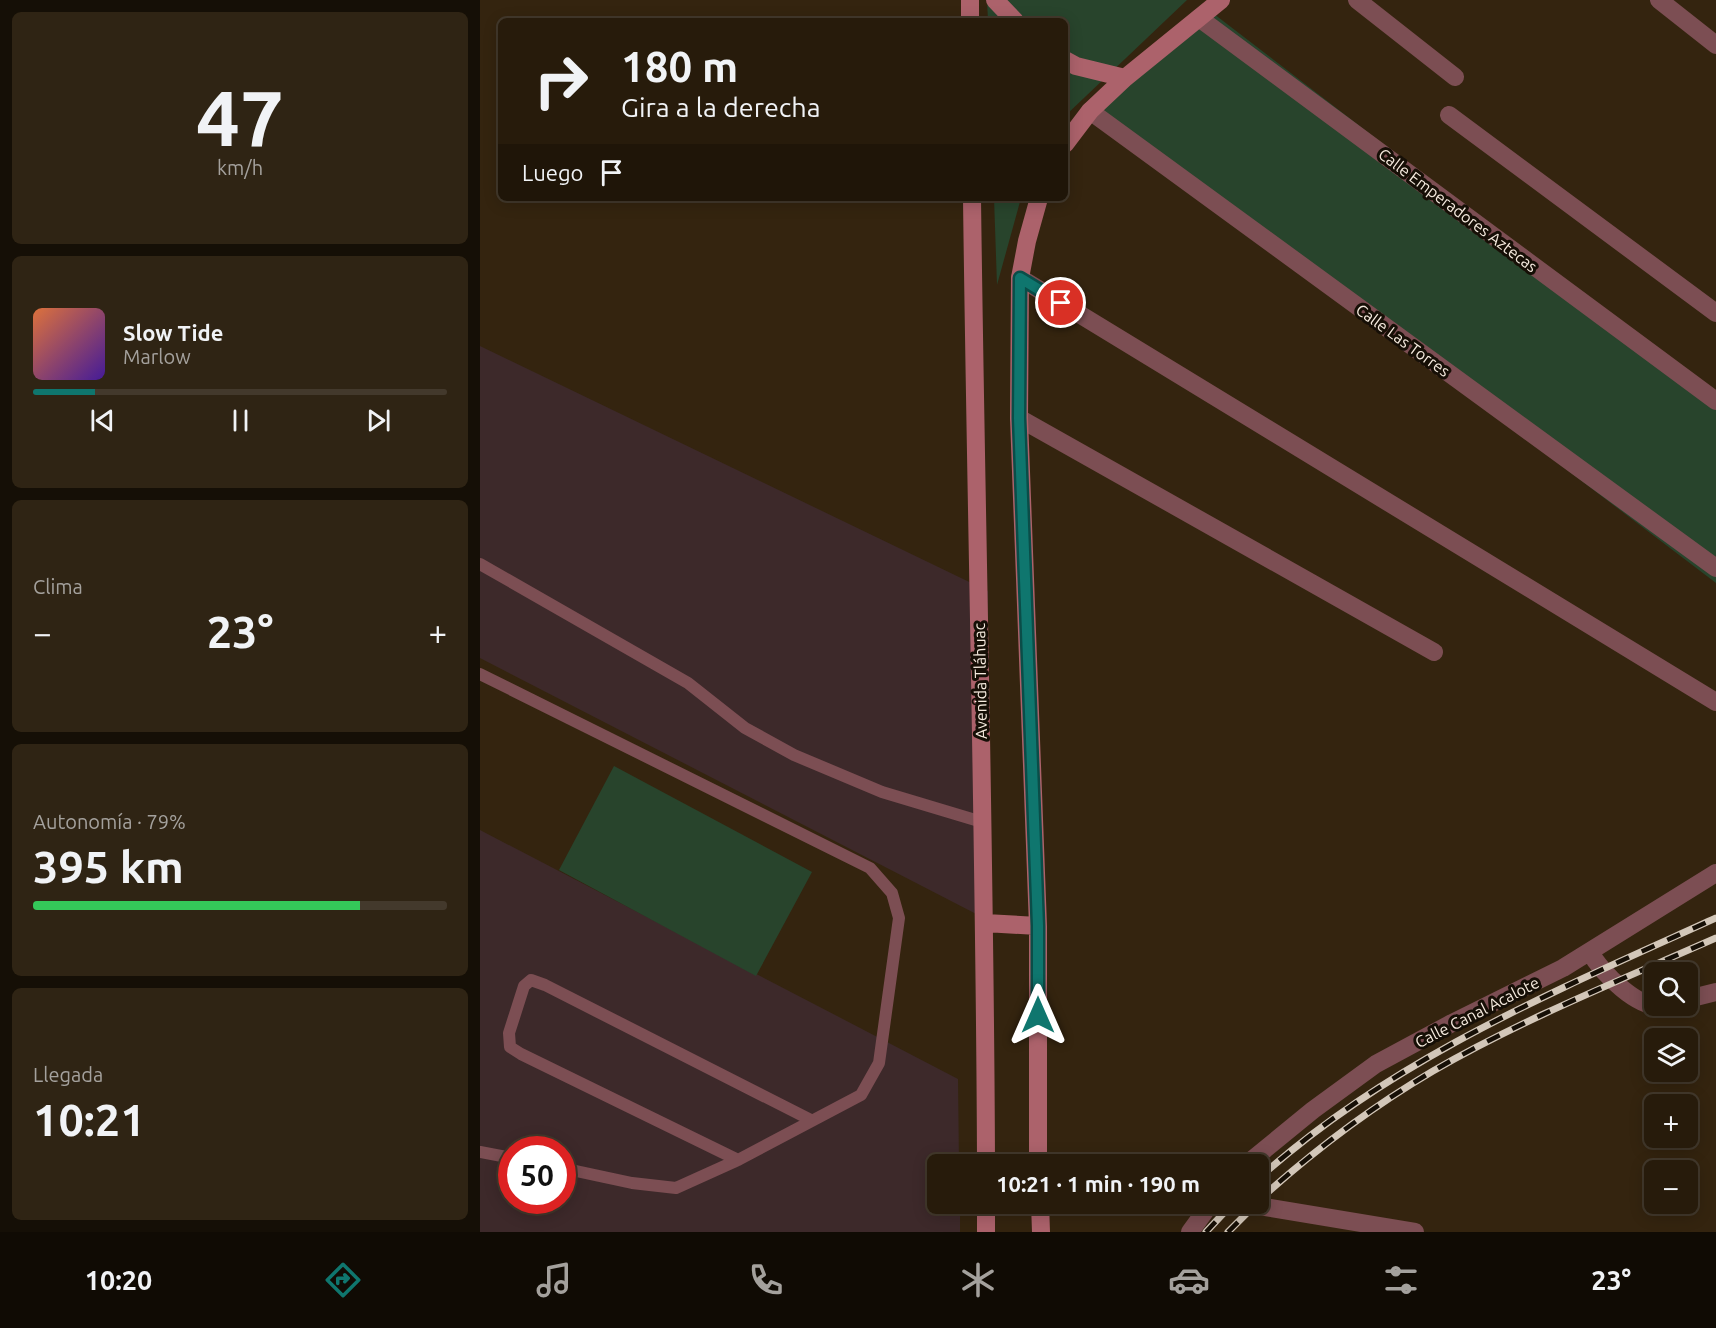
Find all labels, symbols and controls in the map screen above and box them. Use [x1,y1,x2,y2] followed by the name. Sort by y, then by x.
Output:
[522,42,600,120] icon: right
[621,43,738,90] text: 180 m
[196,73,284,161] text: 47
[621,92,821,122] text: Gira a la derecha
[1375,144,1541,276] street label: Calle Emperadores Aztecas
[217,156,263,179] text: km/h
[595,156,628,189] icon: arrive
[522,160,583,185] text: Luego
[1035,277,1086,328] pin
[1044,286,1077,319] icon: arrive
[1353,300,1453,380] street label: Calle Las Torres
[123,320,223,345] text: Slow Tide
[123,345,191,368] text: Marlow
[86,404,119,437] icon: previous
[224,404,257,437] icon: pause
[362,404,395,437] icon: next
[33,575,83,598] text: Clima
[207,606,273,657] text: 23°
[33,614,52,651] text: −
[428,614,447,651] text: +
[970,622,990,739] street label: Avenida Tláhuac
[33,810,186,833] text: Autonomía · 79%
[33,841,184,892] text: 395 km
[1644,962,1698,1214] map controls
[1644,962,1698,1016] button: search
[1412,973,1542,1051] street label: Calle Canal Acalote
[1006,983,1070,1047] position arrow
[1644,1028,1698,1082] button: layers
[33,1063,103,1086] text: Llegada
[33,1094,146,1145] text: 10:21
[1644,1094,1698,1148] button: +
[498,1136,576,1214] speed limit sign: 50
[1644,1160,1698,1214] button: −
[996,1171,1200,1196] text: 10:21 · 1 min · 190 m
[322,1259,364,1301] icon: directions
[533,1259,575,1301] icon: music
[745,1259,787,1301] icon: phone
[957,1259,999,1301] icon: climate
[1168,1259,1210,1301] icon: car
[1380,1259,1422,1301] icon: filters
[85,1265,152,1295] text: 10:20
[1591,1265,1631,1295] text: 23°

